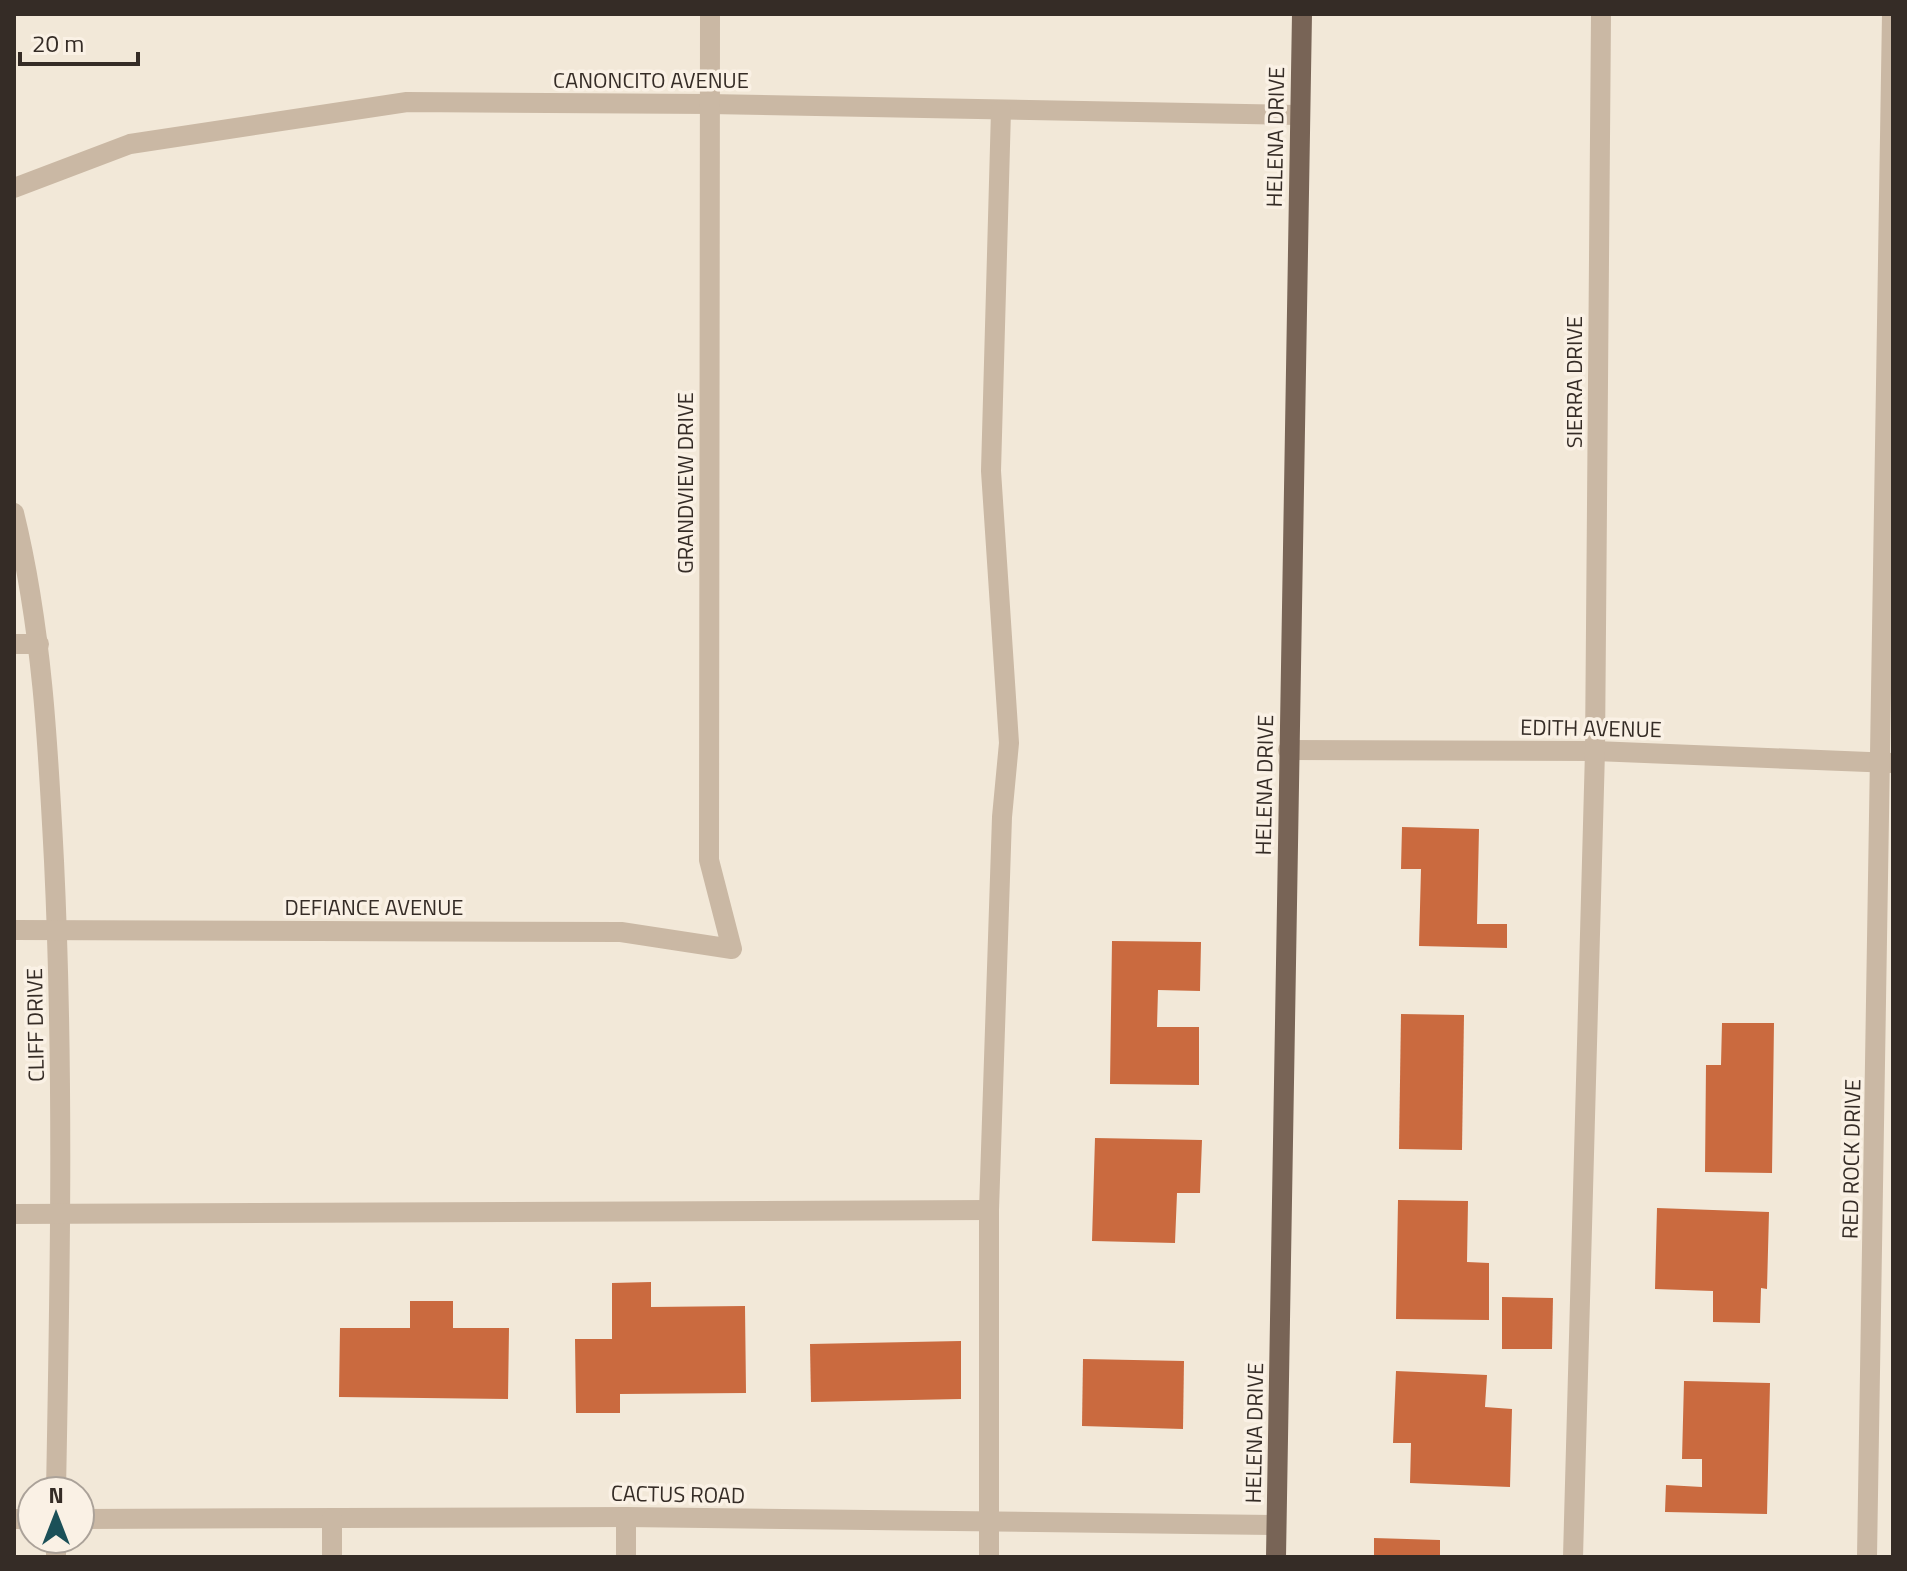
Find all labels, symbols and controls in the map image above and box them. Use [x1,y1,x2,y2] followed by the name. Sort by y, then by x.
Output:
[20,16,138,66] scale bar
[32,25,84,61] text: 20 m
[553,63,749,97] street label: CANONCITO AVENUE
[1257,66,1293,208] street label: HELENA DRIVE
[1557,316,1591,448] street label: SIERRA DRIVE
[668,392,702,574] street label: GRANDVIEW DRIVE
[1520,710,1662,746] street label: EDITH AVENUE
[1246,714,1282,856] street label: HELENA DRIVE
[285,890,463,924] street label: DEFIANCE AVENUE
[17,968,53,1082] street label: CLIFF DRIVE
[1833,1079,1869,1239] street label: RED ROCK DRIVE
[1236,1362,1272,1504] street label: HELENA DRIVE
[16,1475,96,1555] north arrow
[611,1476,745,1512] street label: CACTUS ROAD
[48,1478,64,1512] text: N

